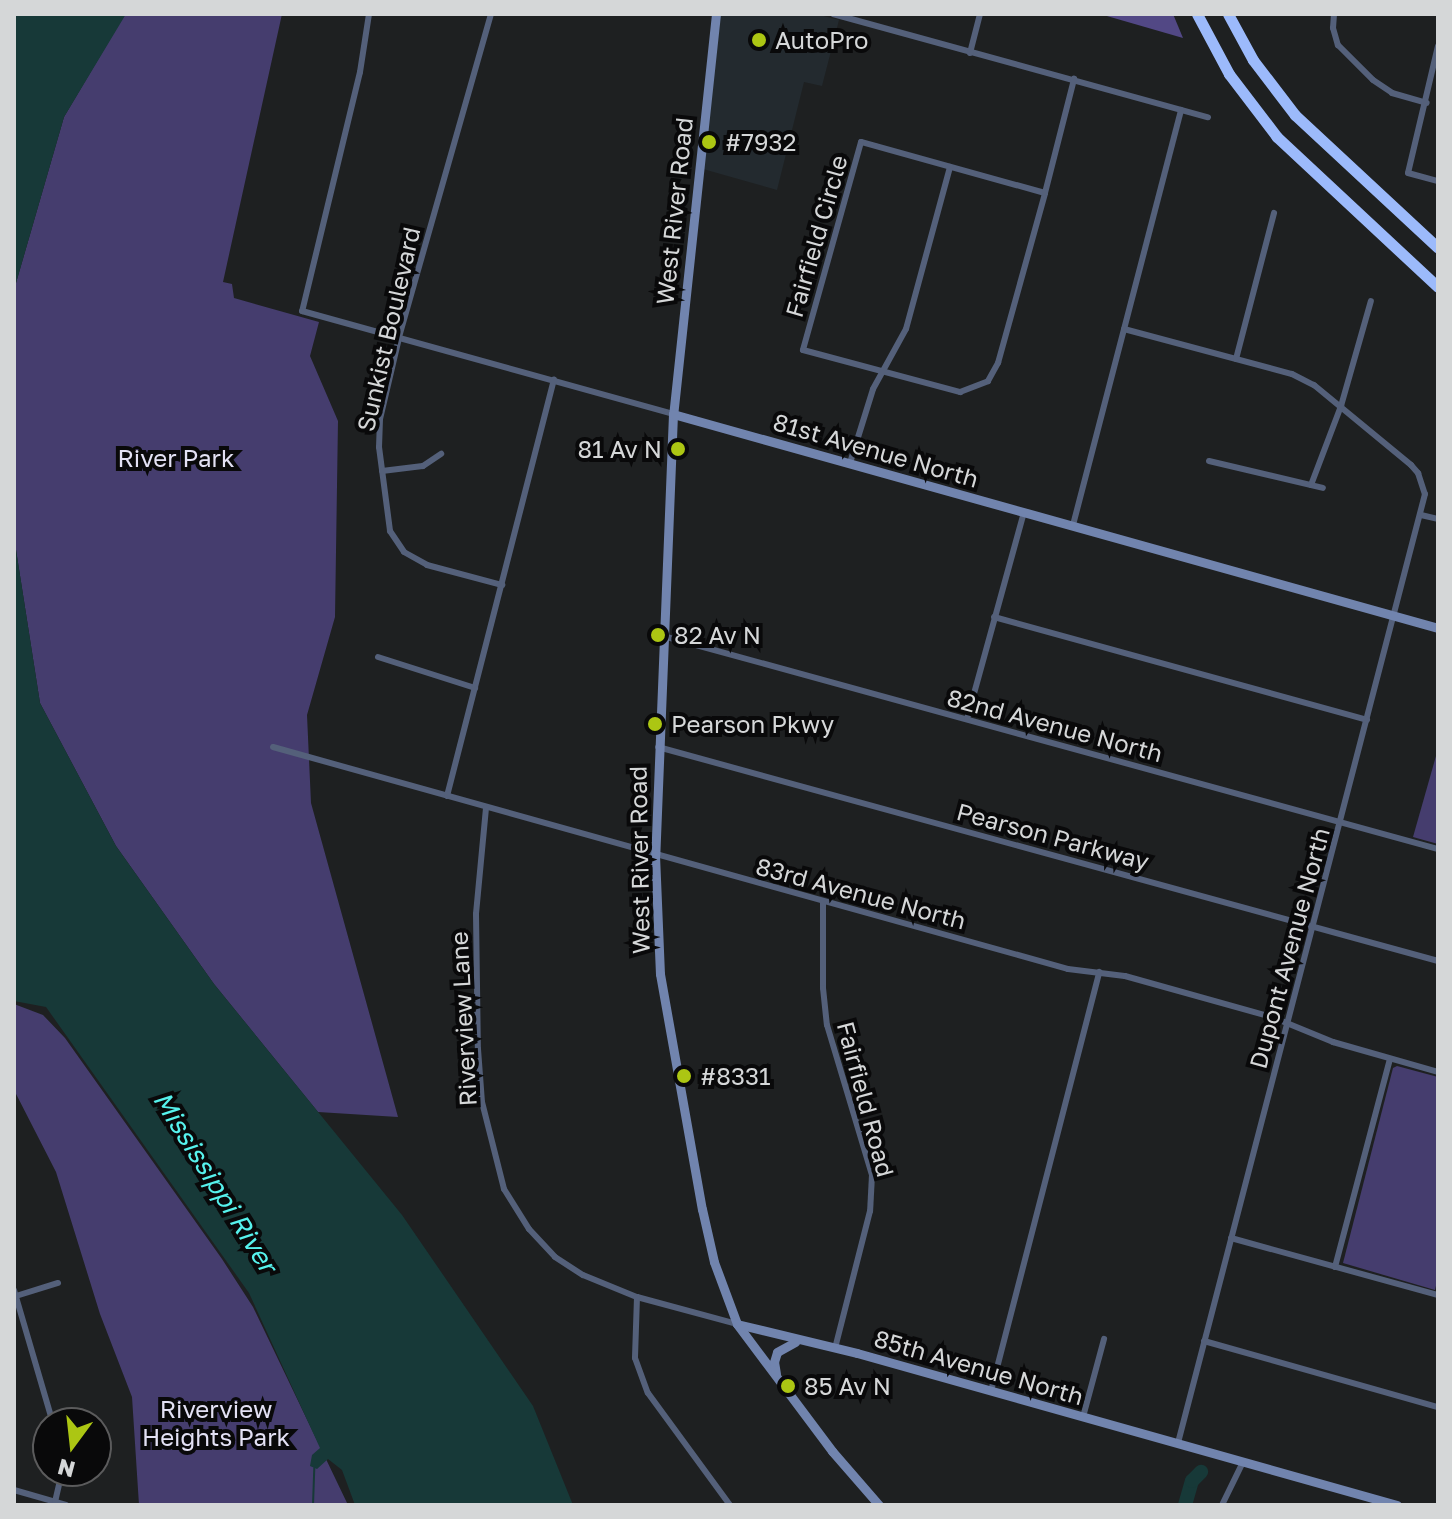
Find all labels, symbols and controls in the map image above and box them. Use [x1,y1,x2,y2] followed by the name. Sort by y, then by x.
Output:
[775,26,868,54] place label: AutoPro
[750,31,768,49] marker: AutoPro
[650,116,698,306] street label: West River Road
[725,128,797,156] place label: #7932
[700,133,718,151] marker: #7932
[779,152,853,320] street label: Fairfield Circle
[350,224,426,434] street label: Sunkist Boulevard
[770,407,982,493] street label: 81st Avenue North
[577,435,662,463] place label: 81 Av N
[669,440,687,458] marker: 81 Av N
[118,444,234,472] park label: River Park
[674,621,761,649] place label: 82 Av N
[649,626,667,644] marker: 82 Av N
[944,682,1166,768] street label: 82nd Avenue North
[671,710,834,738] place label: Pearson Pkwy
[646,715,664,733] marker: Pearson Pkwy
[623,766,655,954] street label: West River Road
[954,796,1152,876] street label: Pearson Parkway
[1243,824,1335,1072] street label: Dupont Avenue North
[753,851,969,935] street label: 83rd Avenue North
[444,931,482,1107] street label: Riverview Lane
[831,1018,901,1180] street label: Fairfield Road
[700,1062,771,1090] place label: #8331
[675,1067,693,1085] marker: #8331
[147,1086,283,1278] water label: Mississippi River
[871,1323,1087,1411] street label: 85th Avenue North
[804,1372,891,1400] place label: 85 Av N
[779,1377,797,1395] marker: 85 Av N
[142,1395,290,1451] park label: Riverview Heights Park
[32,1407,112,1487] north arrow
[55,1454,78,1484] text: N

